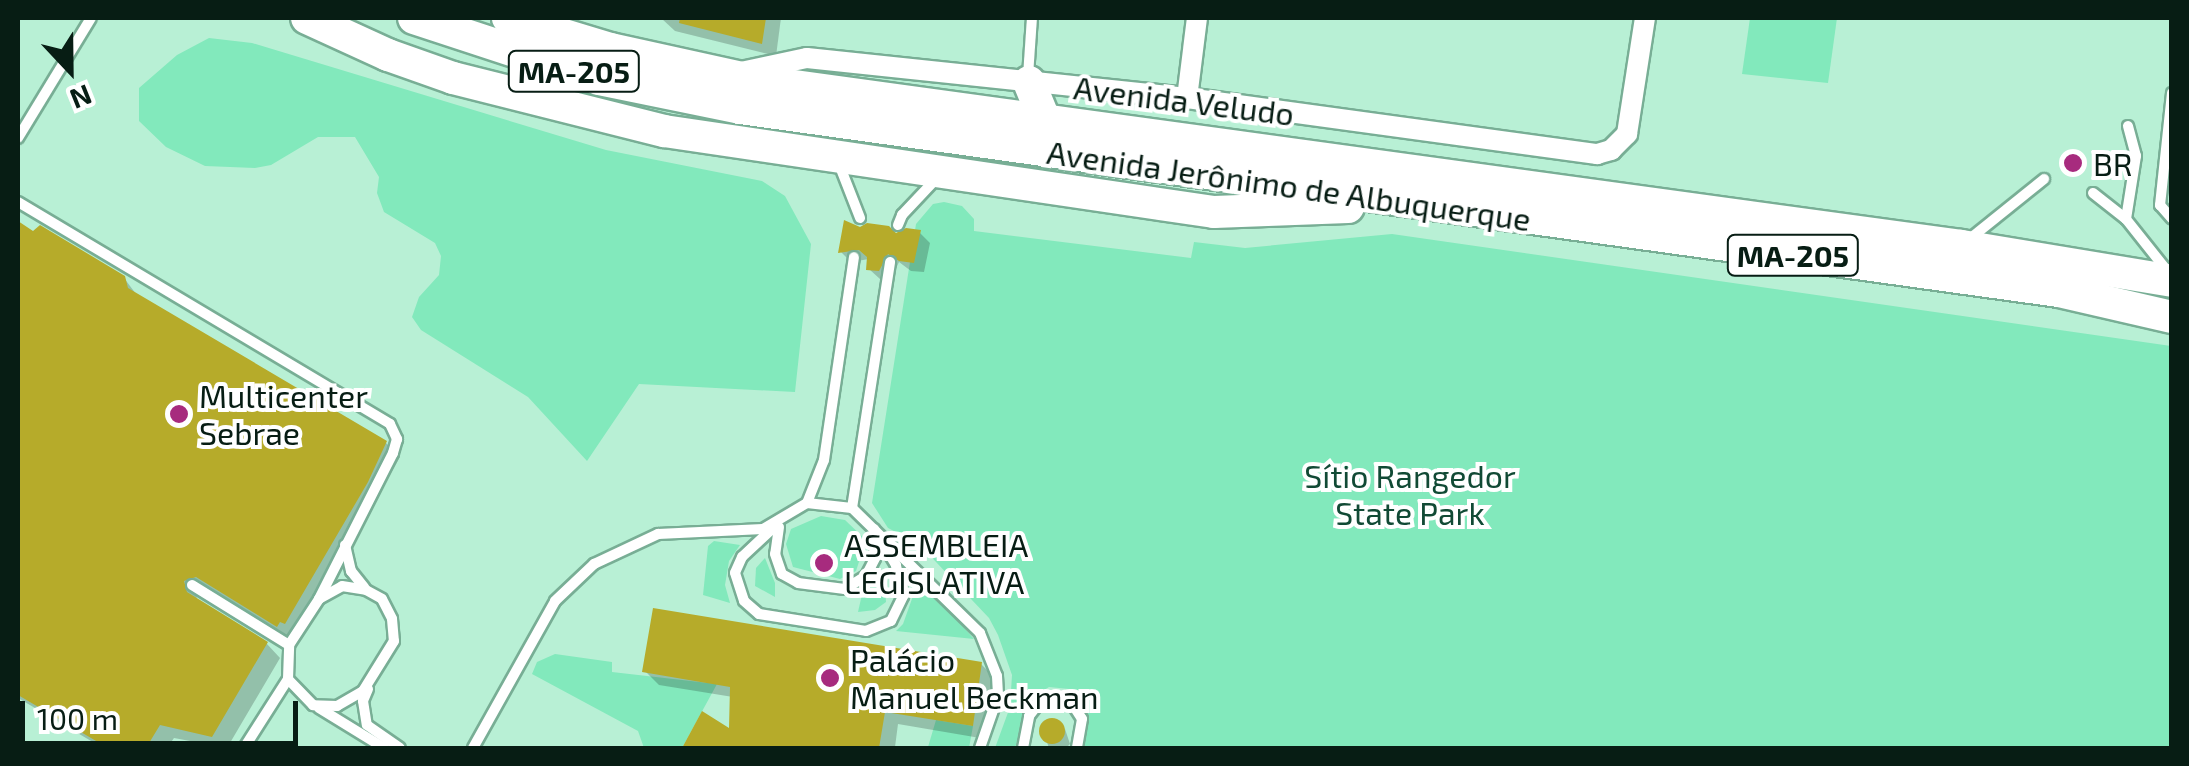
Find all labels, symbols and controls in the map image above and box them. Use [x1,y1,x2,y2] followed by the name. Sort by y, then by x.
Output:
[20,20,120,120] north arrow
[506,46,642,96] road number: MA-205
[1071,67,1297,133] street label: Avenida Veludo
[65,78,97,117] text: N
[1044,132,1534,238] street label: Avenida Jerônimo de Albuquerque
[2093,144,2133,182] place label: BR
[2062,152,2084,174] marker: BR
[1726,230,1860,280] road number: MA-205
[199,377,368,452] place label: Multicenter Sebrae
[168,403,190,425] marker: Multicenter Sebrae
[1304,457,1516,532] park label: Sítio Rangedor State Park
[844,526,1028,601] place label: ASSEMBLEIA LEGISLATIVA
[813,552,835,574] marker: ASSEMBLEIA LEGISLATIVA
[850,641,1099,716] place label: Palácio Manuel Beckman
[819,667,841,689] marker: Palácio Manuel Beckman
[25,681,302,743] scale bar
[37,700,118,736] text: 100 m

